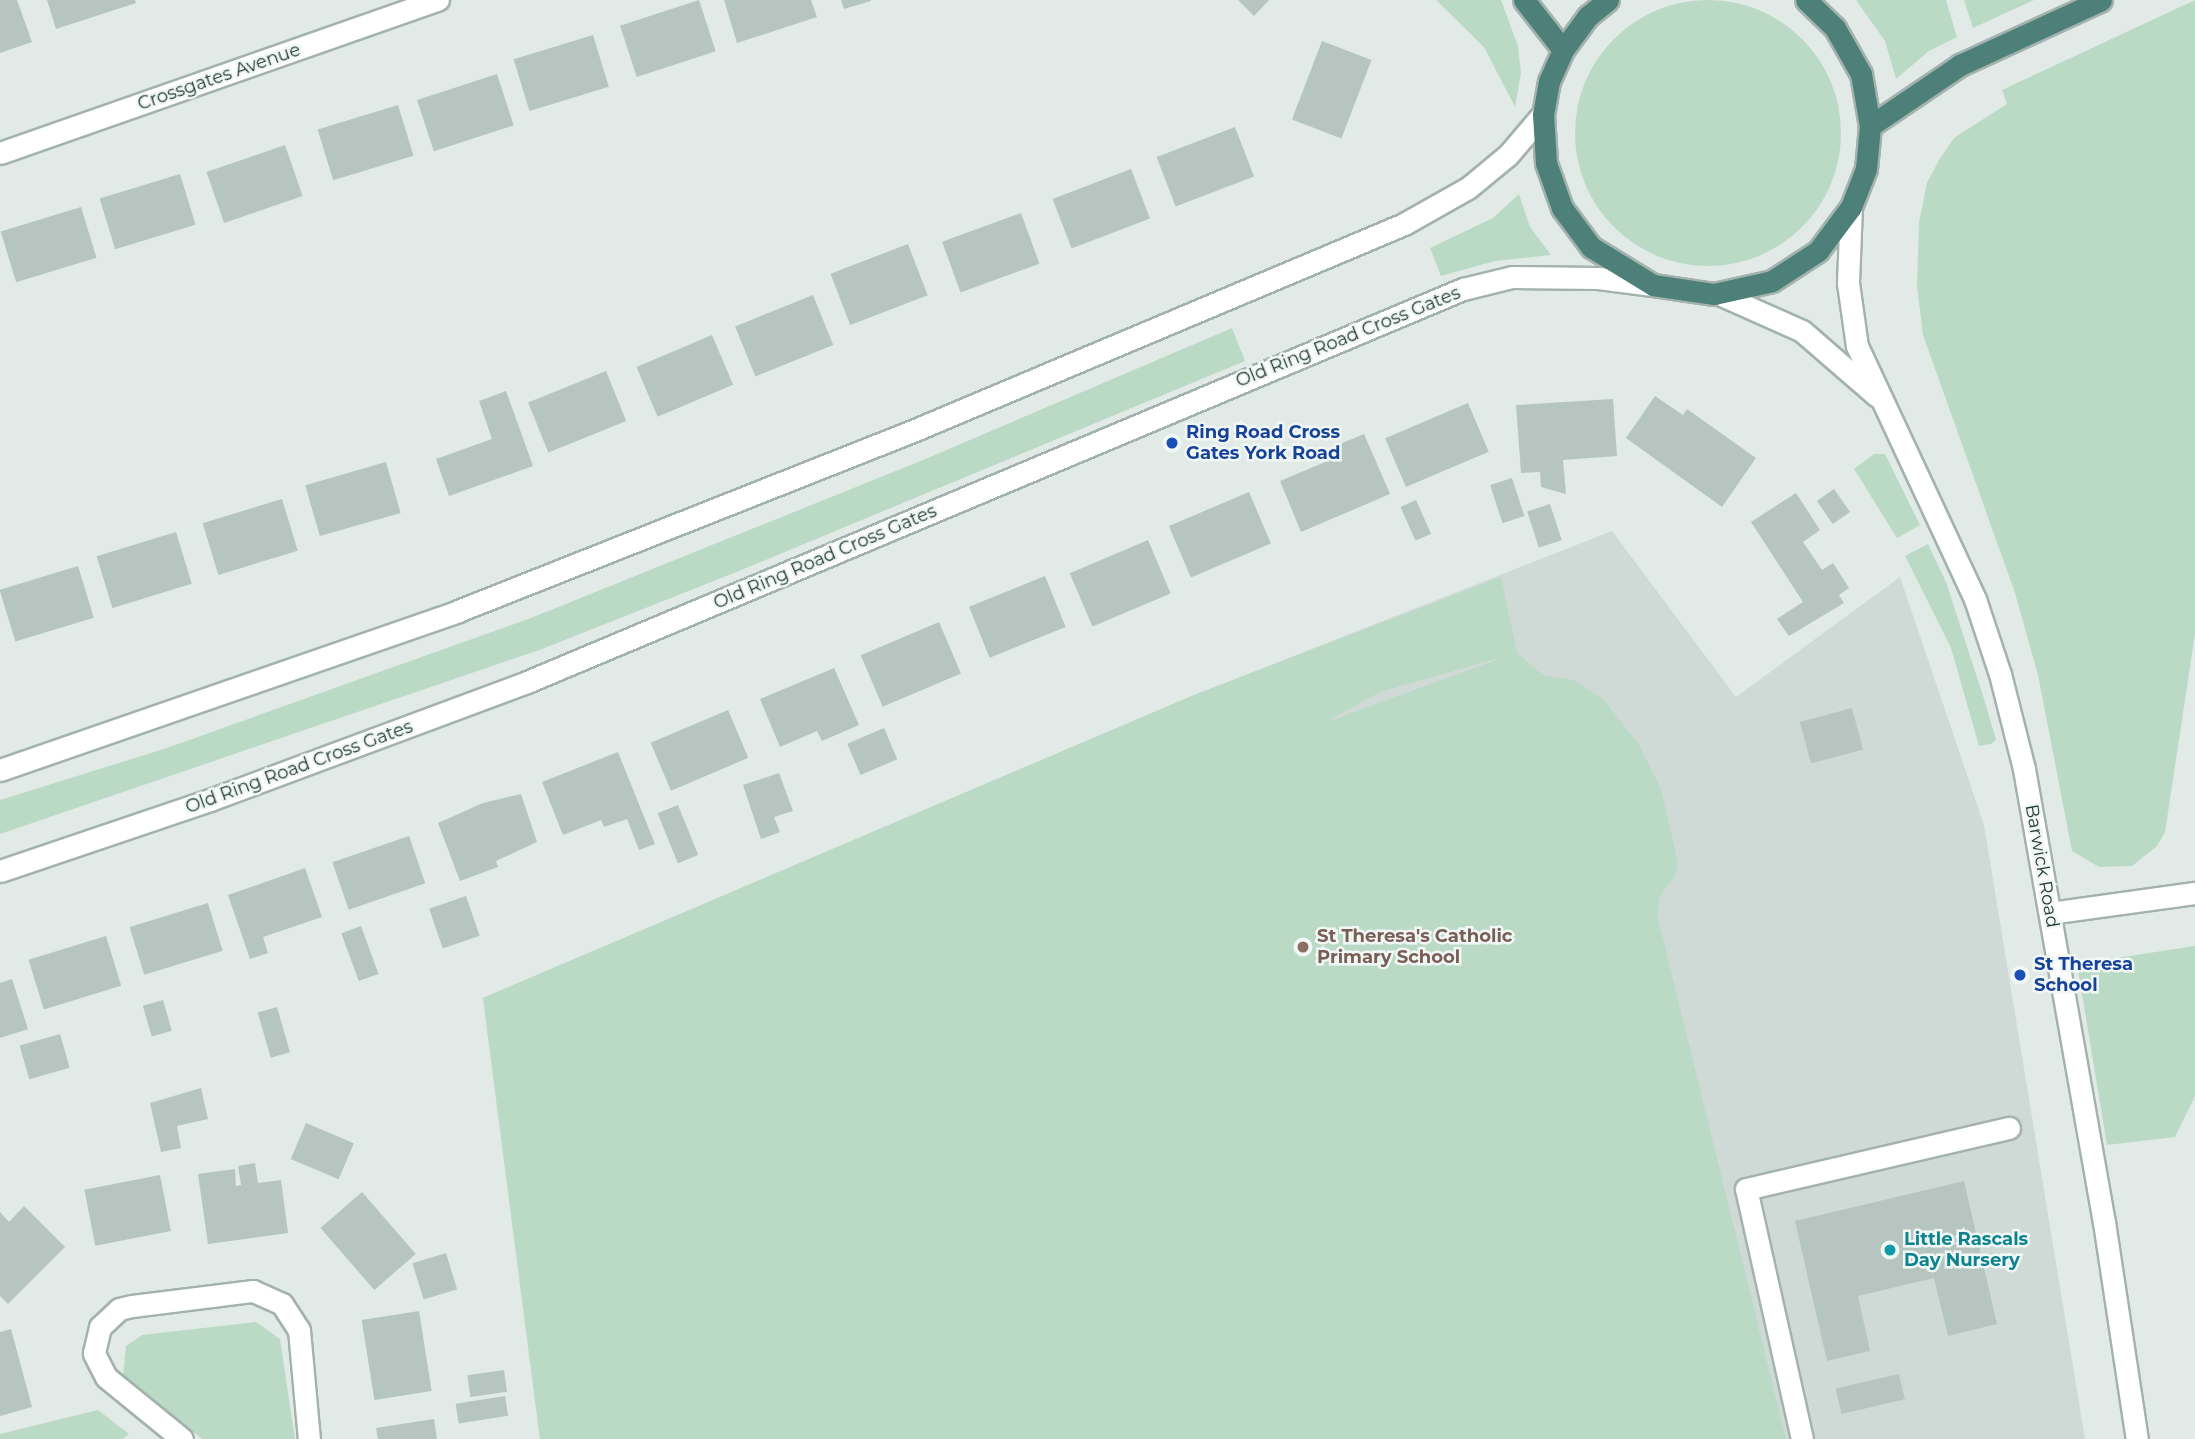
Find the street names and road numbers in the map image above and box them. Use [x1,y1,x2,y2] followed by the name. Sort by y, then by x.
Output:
[135,39,303,115] street label: Crossgates Avenue
[1233,282,1463,392] street label: Old Ring Road Cross Gates
[710,500,940,614] street label: Old Ring Road Cross Gates
[182,716,416,818] street label: Old Ring Road Cross Gates
[2021,803,2063,929] street label: Barwick Road

